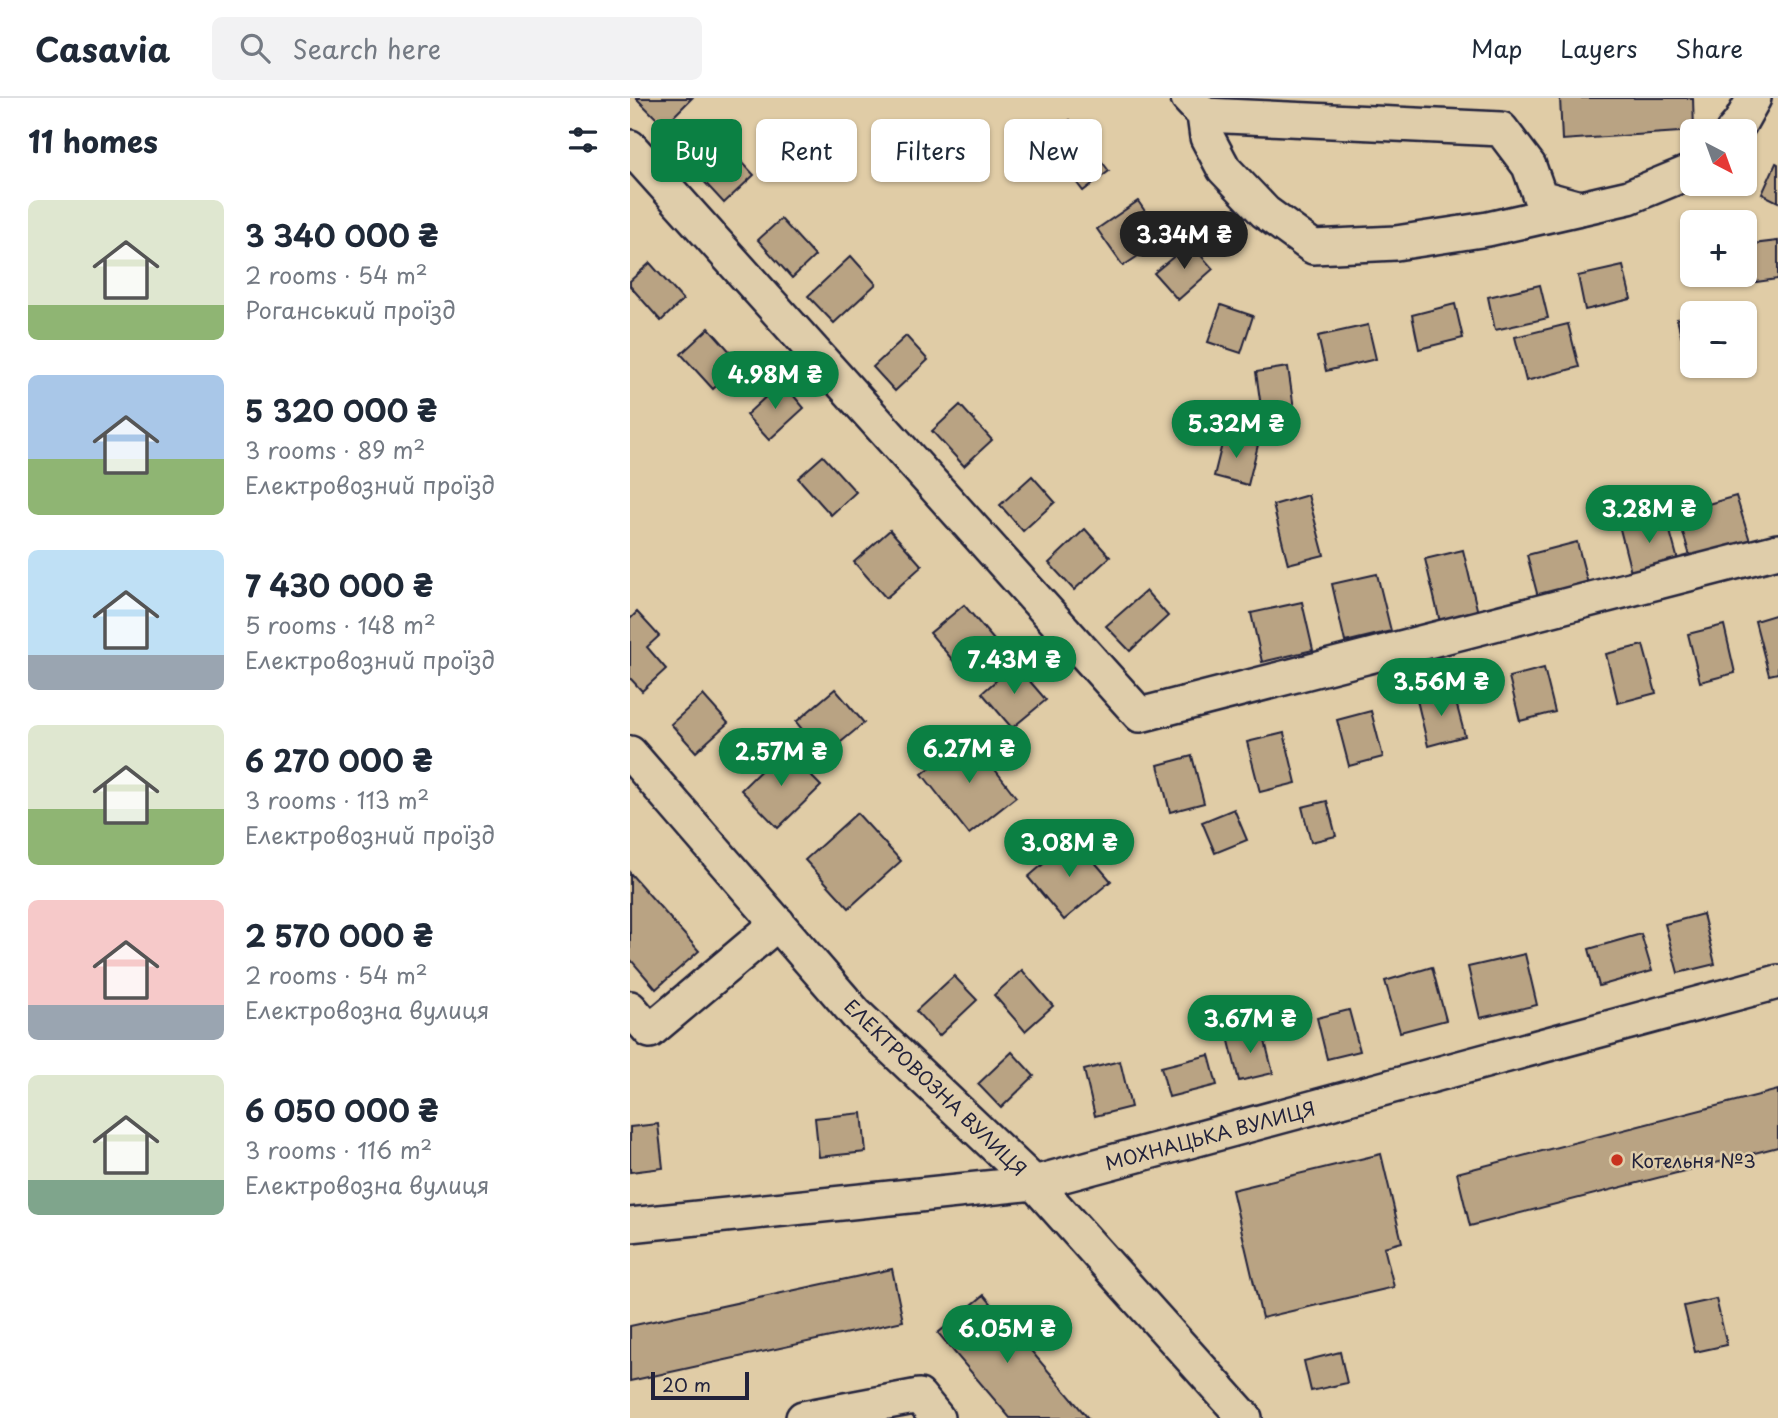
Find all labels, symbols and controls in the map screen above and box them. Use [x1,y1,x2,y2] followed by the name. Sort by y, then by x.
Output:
[212,17,702,80] search box
[35,23,170,73] text: Casavia
[236,29,274,67] icon: search
[292,29,441,68] text: Search here
[1471,30,1522,66] text: Map
[1560,30,1637,66] text: Layers
[1675,30,1743,66] text: Share
[28,118,158,163] text: 11 homes
[651,119,742,182] chip: Buy
[756,119,857,182] chip: Rent
[871,119,990,182] chip: Filters
[1004,119,1102,182] chip: New
[1680,119,1757,196] north arrow
[1680,119,1757,378] map controls
[564,121,602,159] icon: filters
[1680,210,1757,287] button: +
[245,212,439,257] text: 3 340 000 ₴
[1119,212,1249,271] pin: 3.34M ₴
[1136,216,1232,251] text: 3.34M ₴
[84,228,168,312] icon: home
[245,257,428,292] text: 2 rooms · 54 m²
[245,292,456,327] text: Роганський проїзд
[1680,301,1757,378] button: −
[710,352,840,411] pin: 4.98M ₴
[728,356,822,391] text: 4.98M ₴
[245,387,437,432] text: 5 320 000 ₴
[1171,400,1301,460] pin: 5.32M ₴
[84,403,168,487] icon: home
[1188,405,1284,440] text: 5.32M ₴
[245,432,425,467] text: 3 rooms · 89 m²
[245,467,495,502] text: Електровозний проїзд
[1584,486,1714,545] pin: 3.28M ₴
[1602,490,1696,525] text: 3.28M ₴
[245,562,433,607] text: 7 430 000 ₴
[84,578,168,662] icon: home
[245,607,436,642] text: 5 rooms · 148 m²
[949,636,1079,696] pin: 7.43M ₴
[967,641,1061,676] text: 7.43M ₴
[245,642,495,677] text: Електровозний проїзд
[1376,658,1506,718] pin: 3.56M ₴
[1393,663,1489,698] text: 3.56M ₴
[904,726,1034,785] pin: 6.27M ₴
[716,728,846,788] pin: 2.57M ₴
[923,730,1015,765] text: 6.27M ₴
[735,733,827,768] text: 2.57M ₴
[245,737,433,782] text: 6 270 000 ₴
[84,753,168,837] icon: home
[245,782,429,817] text: 3 rooms · 113 m²
[245,817,495,852] text: Електровозний проїзд
[1004,820,1134,879] pin: 3.08M ₴
[1020,824,1118,859] text: 3.08M ₴
[245,912,433,957] text: 2 570 000 ₴
[84,928,168,1012] icon: home
[245,957,428,992] text: 2 rooms · 54 m²
[245,992,489,1027] text: Електровозна вулиця
[839,992,1033,1182] street label: ЕЛЕКТРОВОЗНА ВУЛИЦЯ
[1185,996,1315,1055] pin: 3.67M ₴
[1204,1000,1297,1035] text: 3.67M ₴
[245,1087,439,1132] text: 6 050 000 ₴
[1102,1093,1318,1177] street label: МОХНАЦЬКА ВУЛИЦЯ
[84,1103,168,1187] icon: home
[245,1132,432,1167] text: 3 rooms · 116 m²
[1631,1146,1756,1174] place label: Котельня №3
[1609,1152,1625,1168] marker: Котельня №3
[245,1167,489,1202] text: Електровозна вулиця
[942,1306,1072,1365] pin: 6.05M ₴
[958,1310,1056,1345] text: 6.05M ₴
[651,1369,749,1401] scale bar
[662,1370,711,1398] text: 20 m

